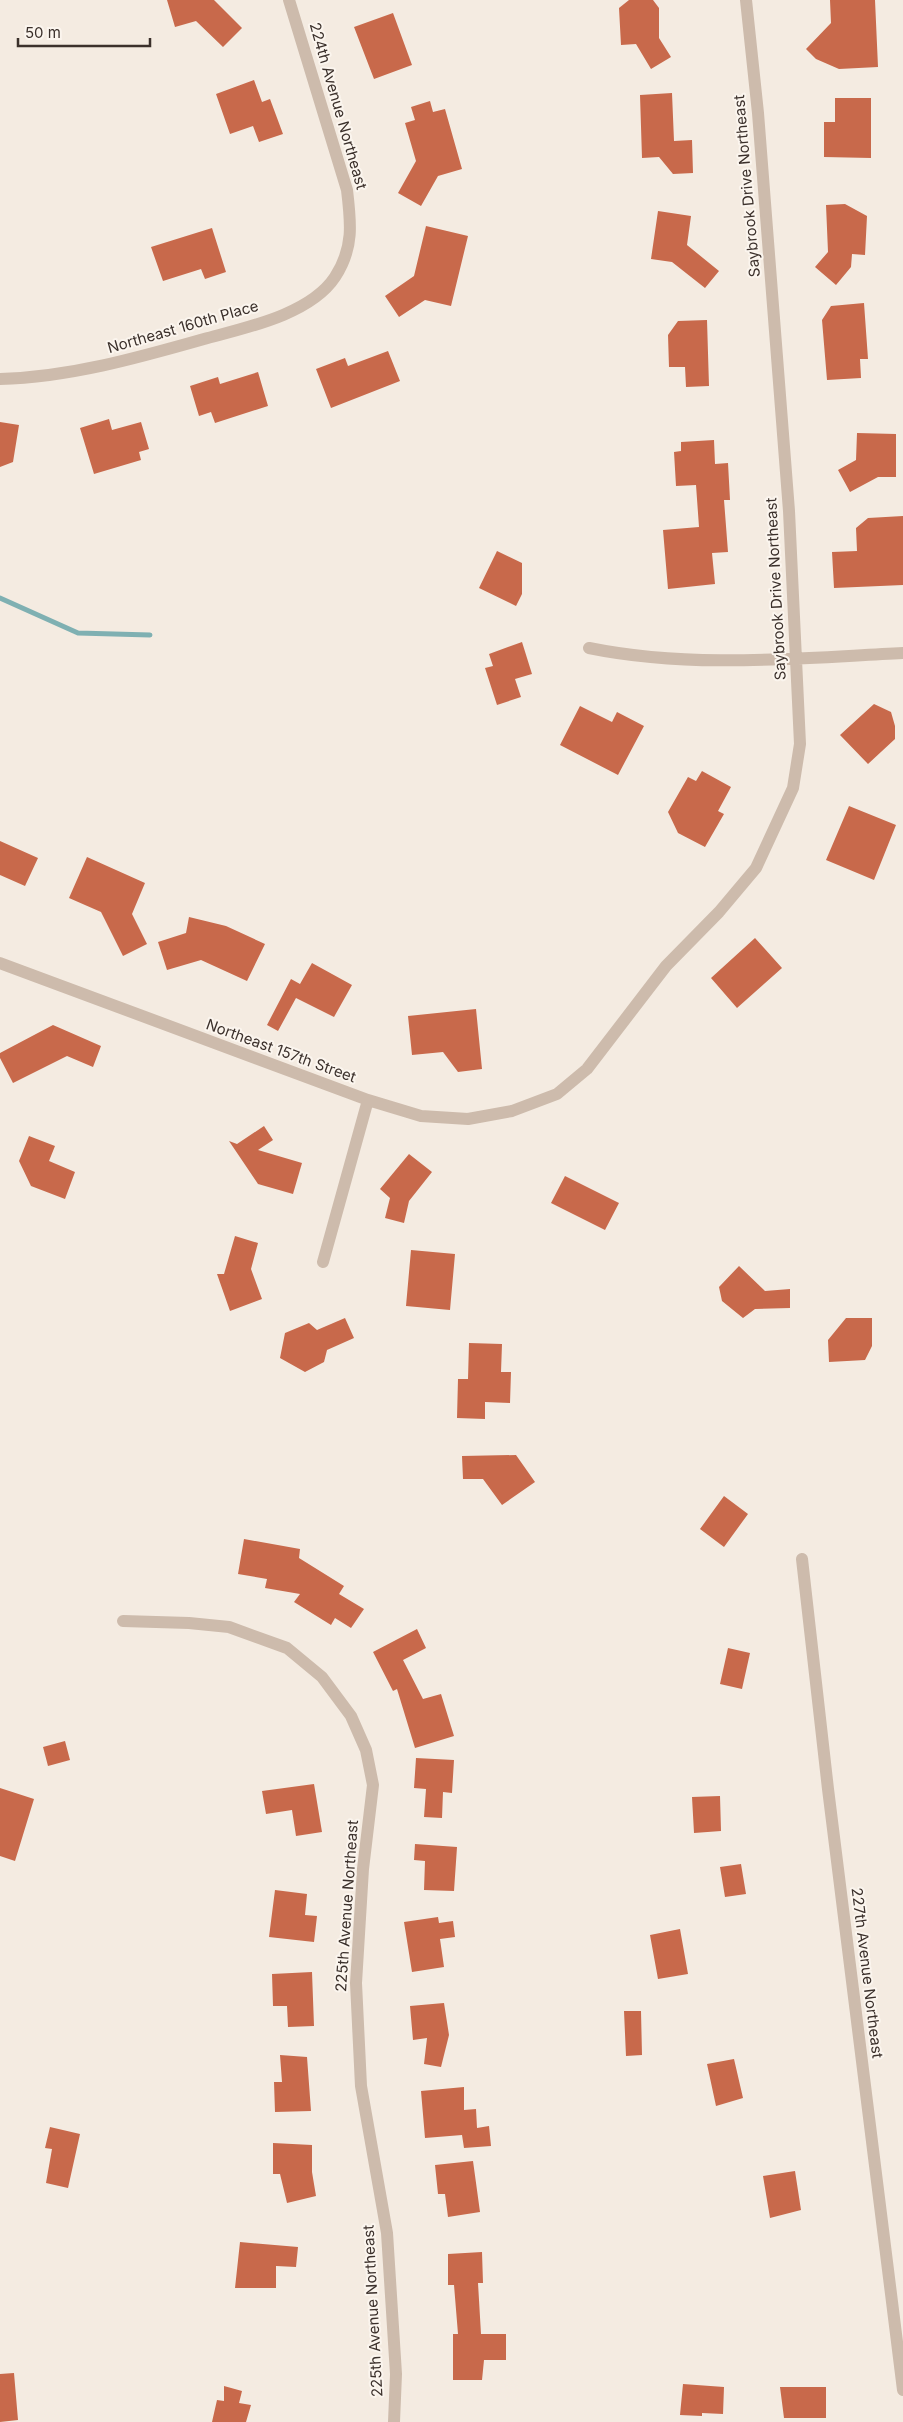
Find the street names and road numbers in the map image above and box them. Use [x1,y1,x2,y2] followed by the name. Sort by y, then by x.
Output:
[306,20,371,192] street label: 224th Avenue Northeast
[729,94,764,278] street label: Saybrook Drive Northeast
[105,296,261,357] street label: Northeast 160th Place
[761,497,790,681] street label: Saybrook Drive Northeast
[204,1015,359,1087] street label: Northeast 157th Street
[331,1819,362,1993] street label: 225th Avenue Northeast
[848,1887,887,2059] street label: 227th Avenue Northeast
[358,2224,386,2398] street label: 225th Avenue Northeast

